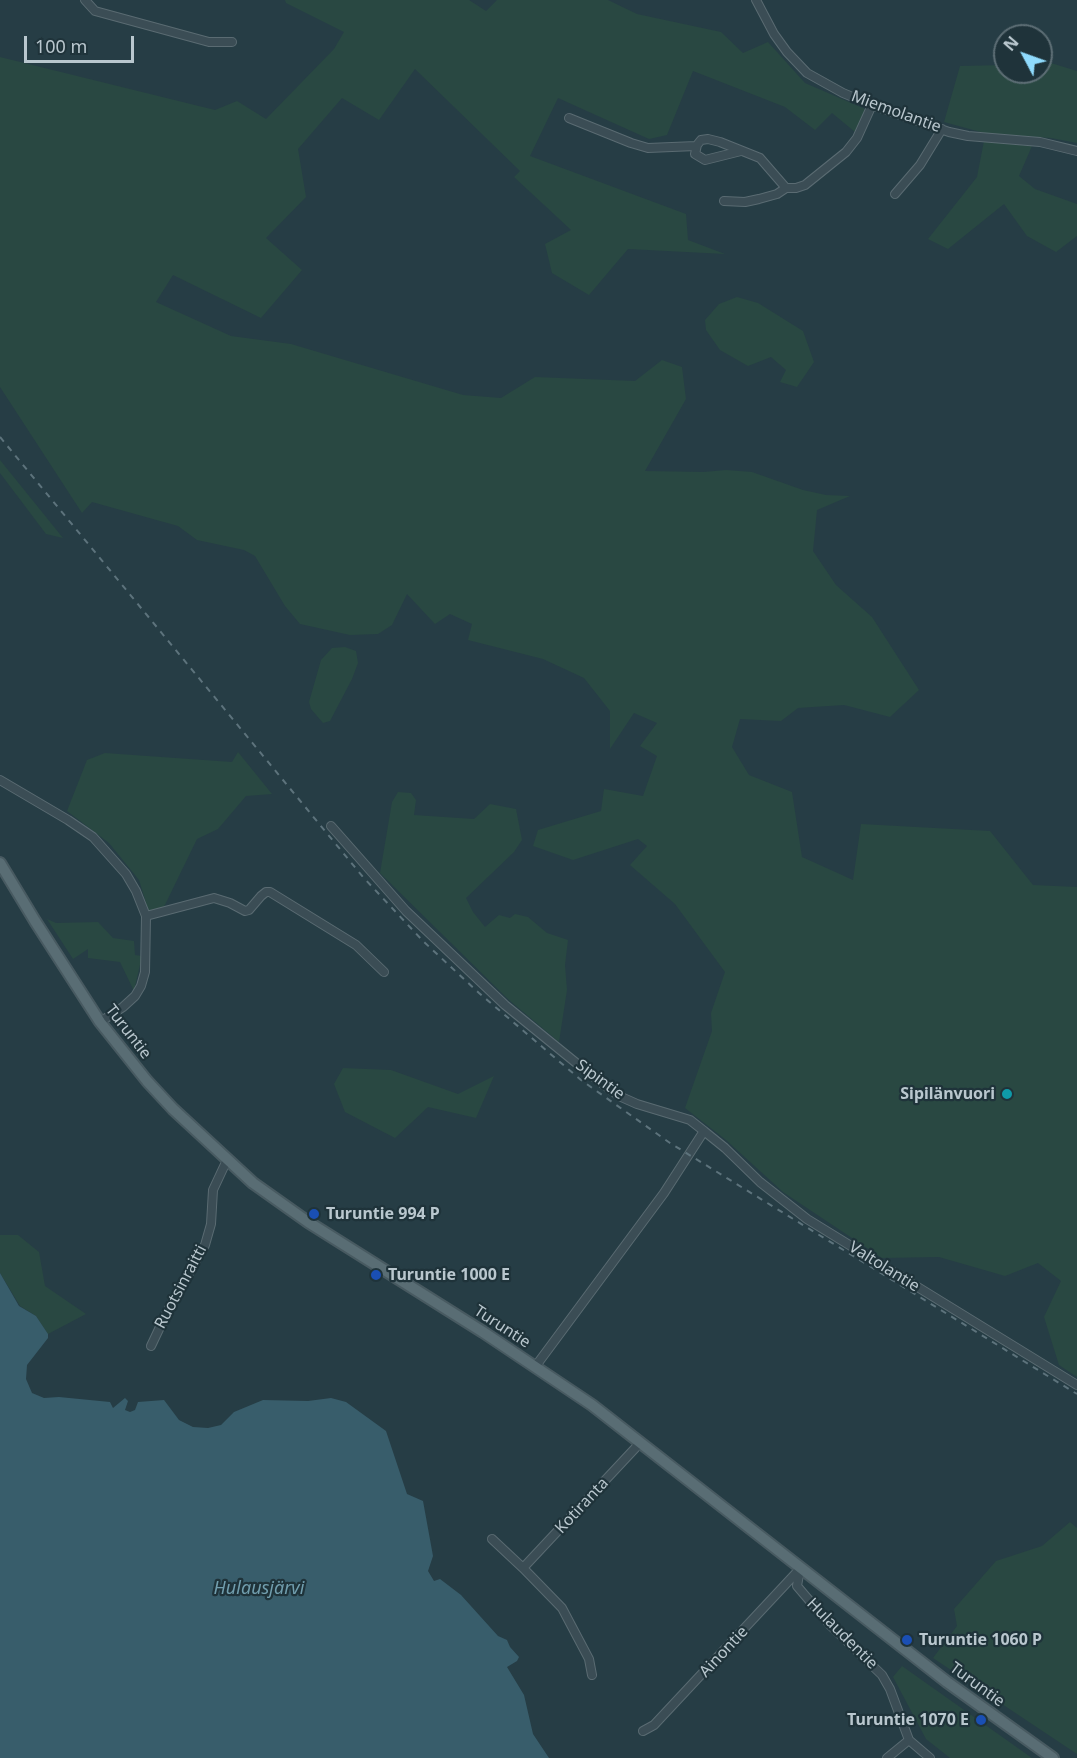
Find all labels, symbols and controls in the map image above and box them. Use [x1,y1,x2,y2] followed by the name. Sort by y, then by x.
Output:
[27,24,136,62] scale bar
[993,24,1053,84] north arrow
[998,31,1023,56] text: N
[35,34,87,58] text: 100 m
[848,87,944,137] street label: Miemolantie
[101,1001,155,1063] street label: Turuntie
[572,1056,628,1104] street label: Sipintie
[900,1084,995,1104] place label: Sipilänvuori
[1000,1087,1014,1101] marker: Sipilänvuori
[326,1204,440,1224] place label: Turuntie 994 P
[307,1207,321,1221] marker: Turuntie 994 P
[845,1238,923,1296] street label: Valtolantie
[151,1242,211,1332] street label: Ruotsinraitti
[388,1265,510,1285] place label: Turuntie 1000 E
[369,1268,383,1282] marker: Turuntie 1000 E
[470,1302,534,1352] street label: Turuntie
[551,1474,613,1538] street label: Kotiranta
[214,1578,304,1600] water label: Hulausjärvi
[803,1595,881,1673] street label: Hulaudentie
[696,1623,752,1681] street label: Ainontie
[919,1630,1042,1650] place label: Turuntie 1060 P
[900,1633,914,1647] marker: Turuntie 1060 P
[946,1659,1008,1711] street label: Turuntie
[847,1710,969,1730] place label: Turuntie 1070 E
[974,1713,988,1727] marker: Turuntie 1070 E

